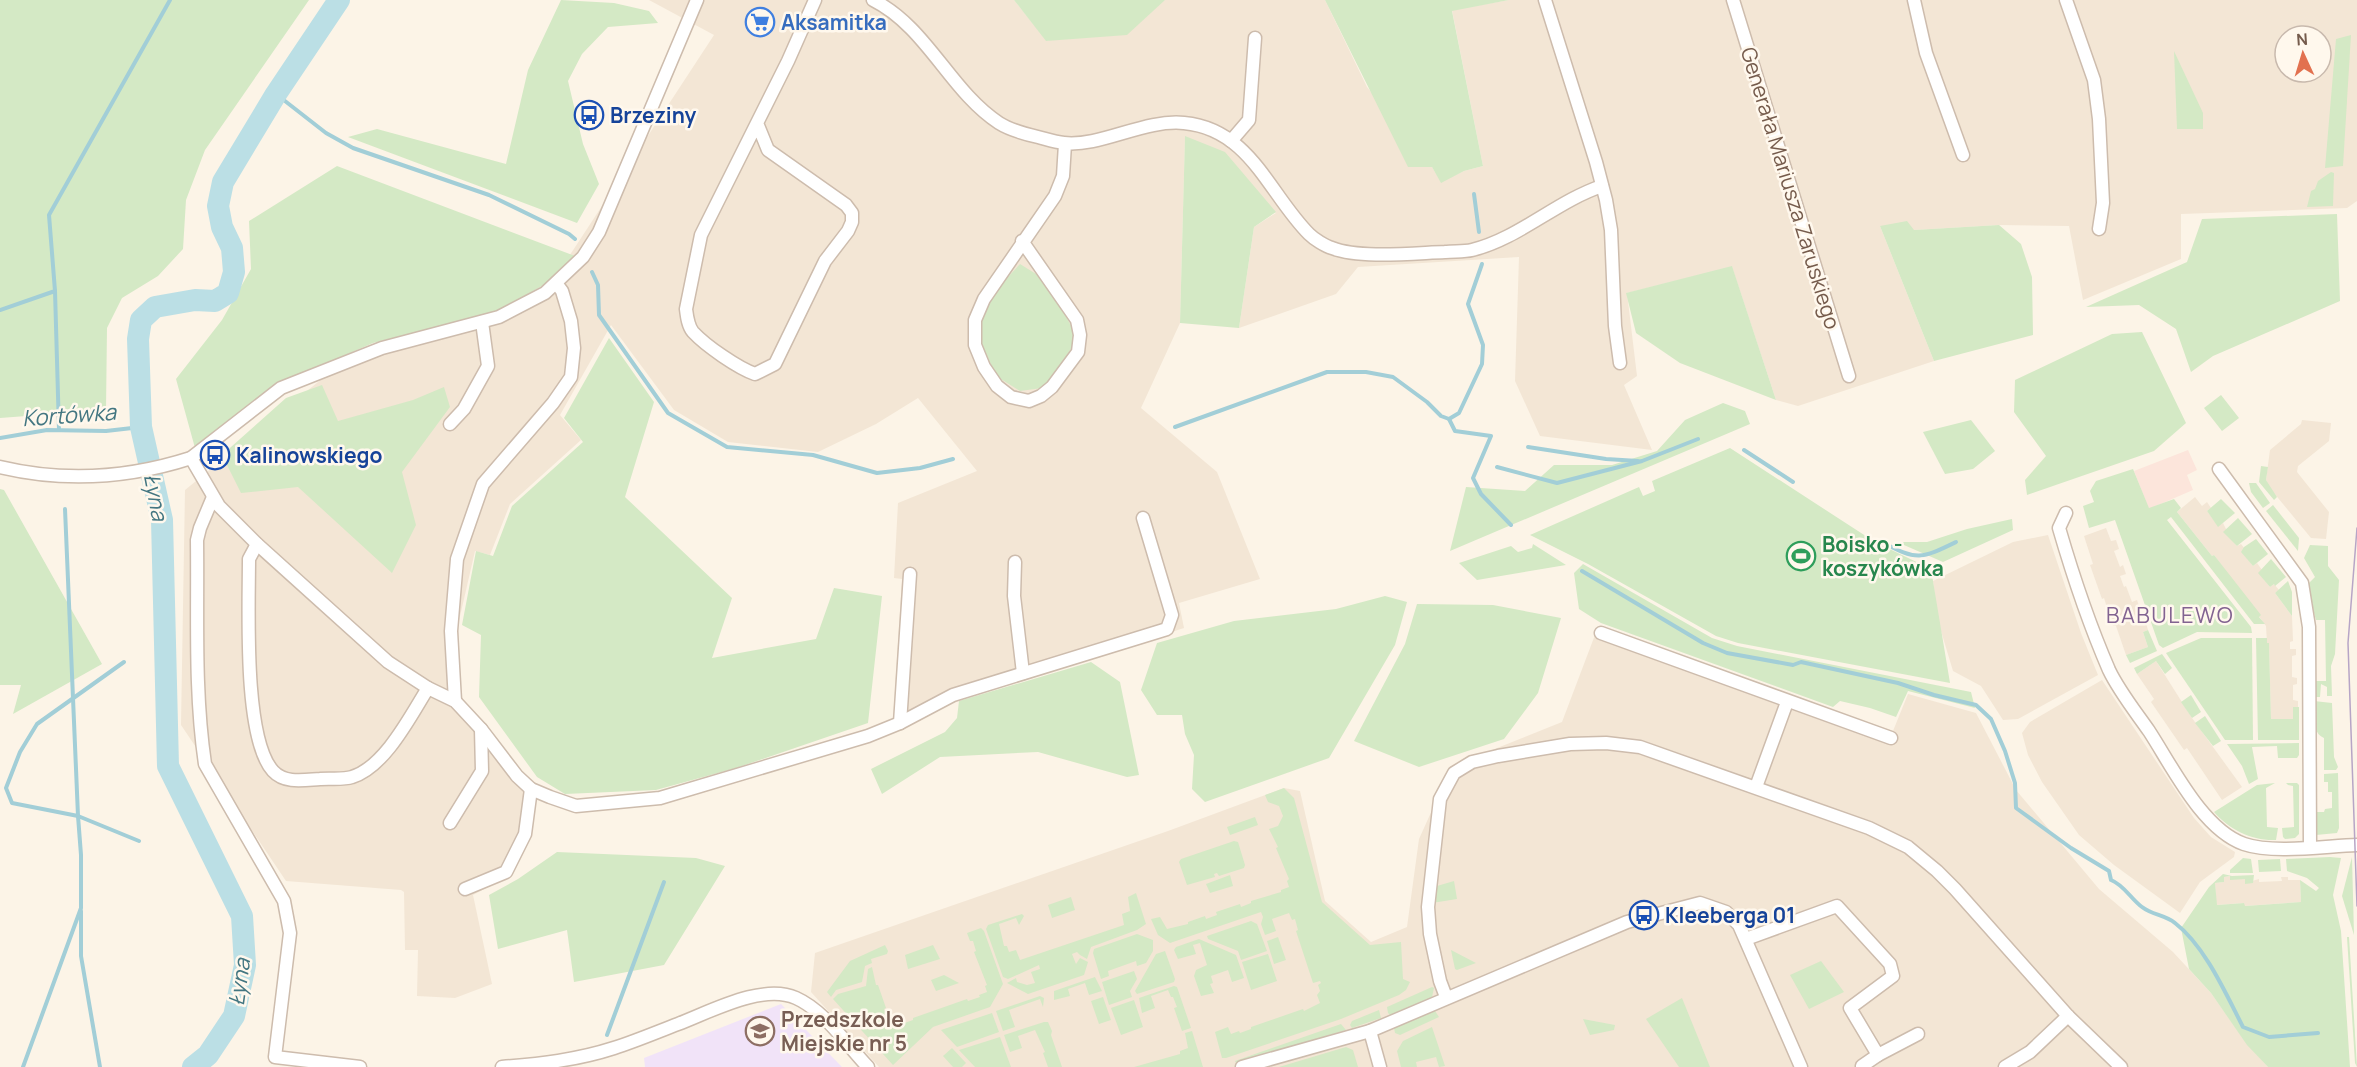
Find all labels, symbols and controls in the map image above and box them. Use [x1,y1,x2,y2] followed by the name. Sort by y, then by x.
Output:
[744,6,776,38] supermarket icon: Aksamitka
[781,8,887,36] place label: Aksamitka
[2273,24,2333,84] north arrow
[2295,28,2308,50] text: N
[1735,44,1847,332] street label: Generała Mariusza Zaruskiego
[573,99,605,131] bus stop icon: Brzeziny
[610,101,696,129] place label: Brzeziny
[21,397,119,433] water label: Kortówka
[199,439,231,471] bus stop icon: Kalinowskiego
[236,441,383,469] place label: Kalinowskiego
[137,471,176,525] water label: Łyna
[1822,530,1944,582] place label: Boisko - koszykówka
[1785,540,1817,572] sports icon: Boisko - koszykówka
[2106,600,2234,630] district label: BABULEWO
[1628,899,1660,931] bus stop icon: Kleeberga 01
[1665,901,1796,929] place label: Kleeberga 01
[221,955,257,1007] water label: Łyna
[781,1005,907,1057] place label: Przedszkole Miejskie nr 5
[744,1015,776,1047] school or university icon: Przedszkole Miejskie nr 5

